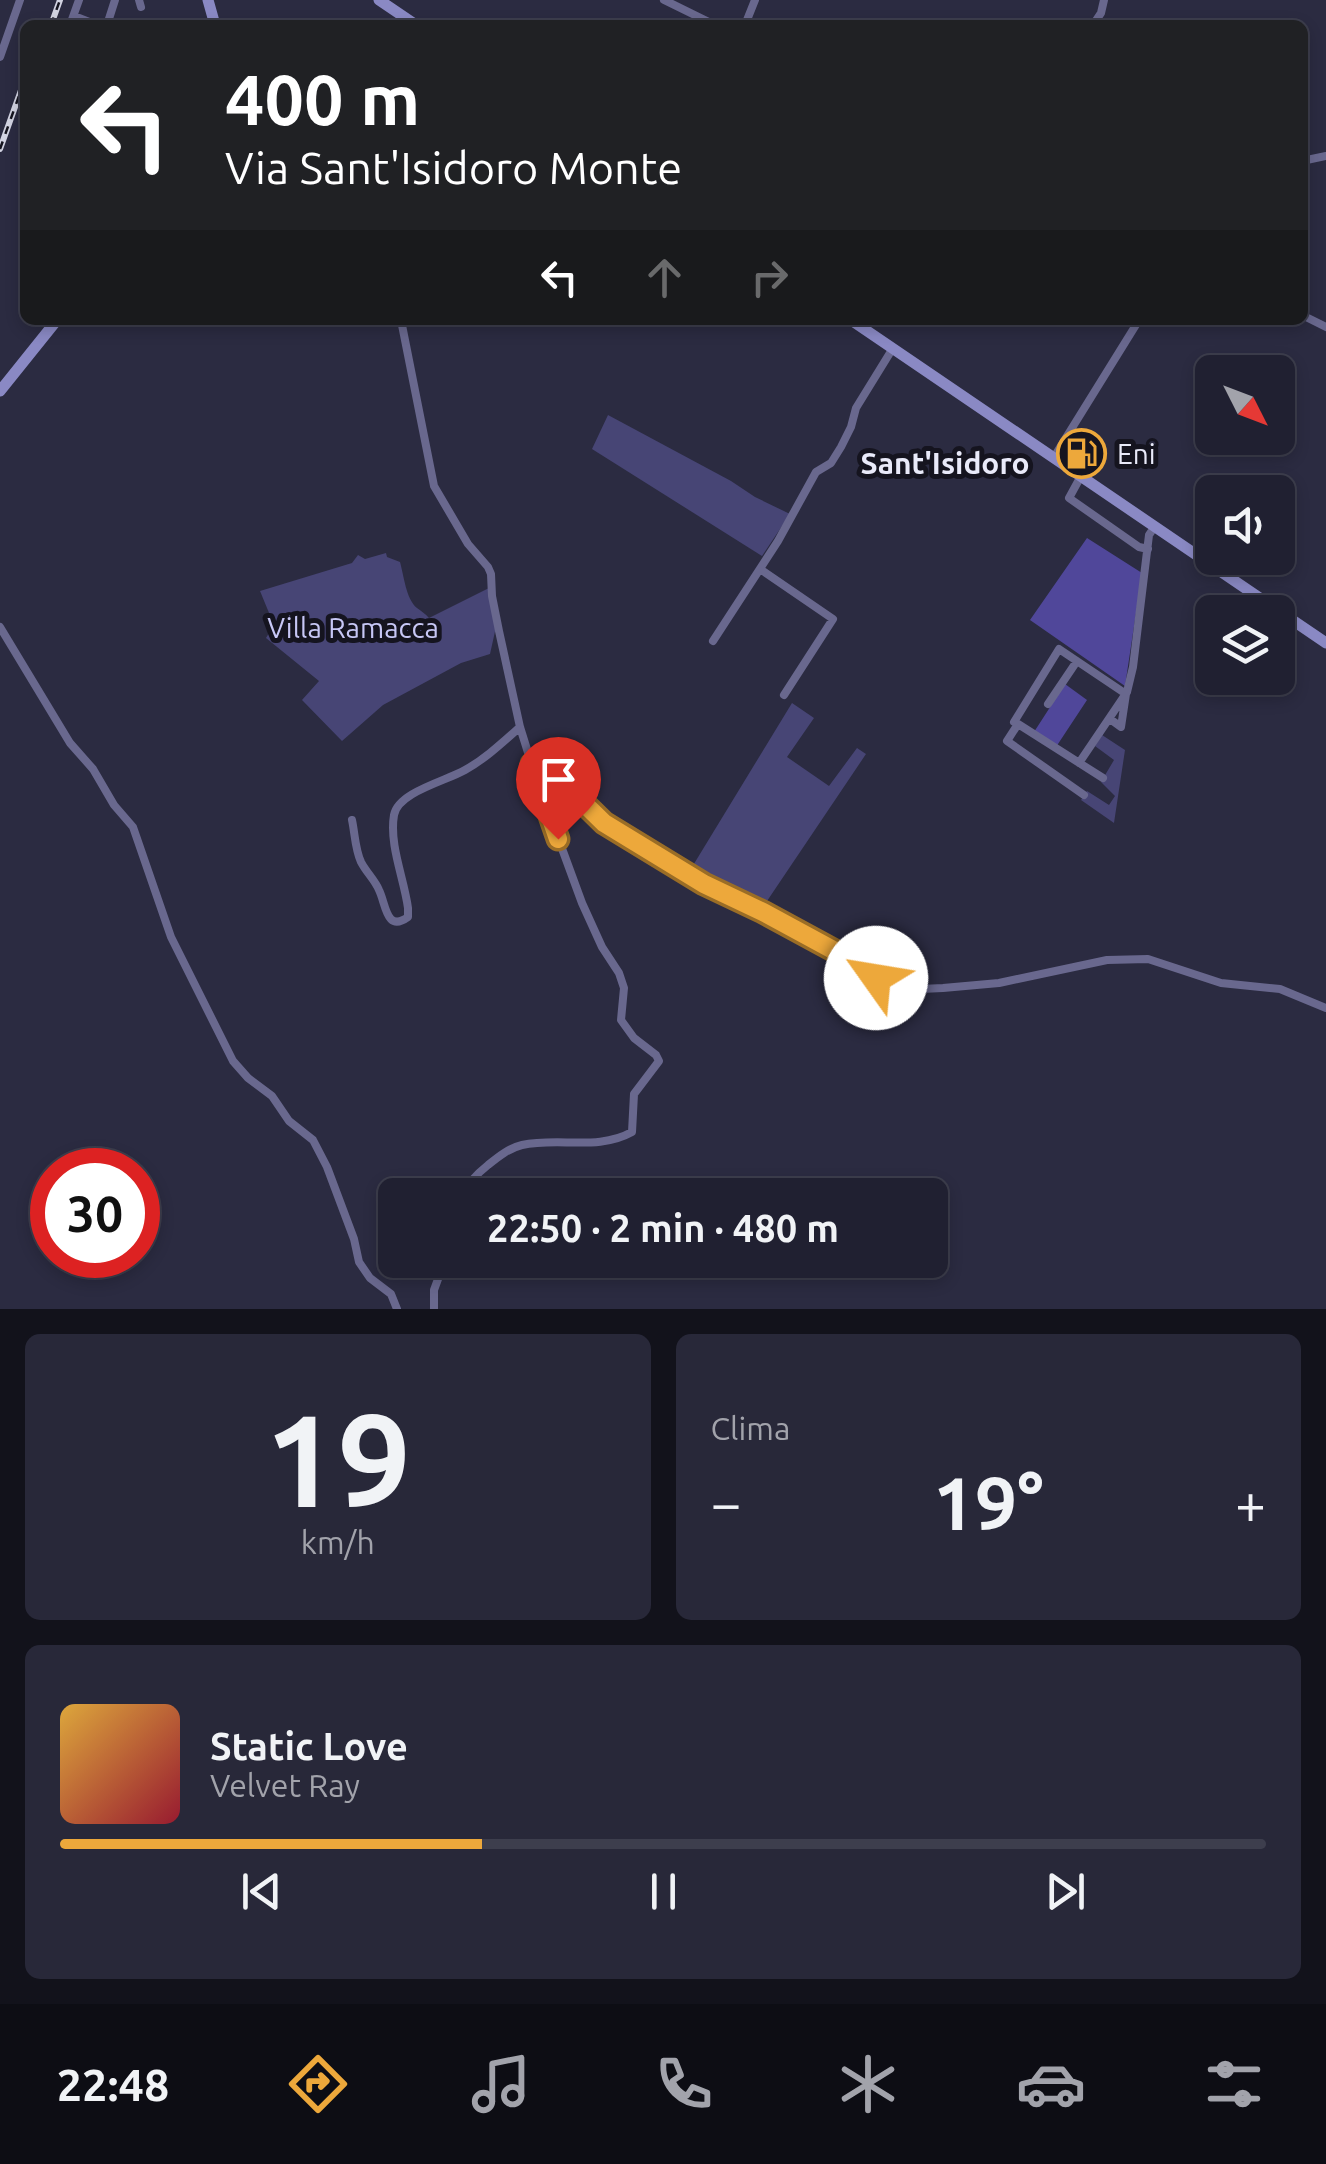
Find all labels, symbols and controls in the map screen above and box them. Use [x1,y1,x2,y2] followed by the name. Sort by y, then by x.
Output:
[60,60,190,190] icon: left
[225,60,420,138] text: 400 m
[225,142,682,193] text: Via Sant'Isidoro Monte
[532,250,587,305] icon: left
[637,250,692,305] icon: ahead
[742,250,797,305] icon: right
[1195,355,1295,455] north arrow
[1195,355,1295,695] map controls
[1056,428,1108,480] fuel station icon: Eni
[1117,438,1156,469] place label: Eni
[860,446,1030,480] district label: Sant'Isidoro
[1195,475,1295,575] button: sound
[1195,595,1295,695] button: layers
[267,612,439,643] park label: Villa Ramacca
[516,737,601,840] pin
[531,752,586,807] icon: arrive
[824,926,928,1030] position arrow
[30,1148,160,1278] speed limit sign: 30
[487,1207,839,1249] text: 22:50 · 2 min · 480 m
[264,1386,411,1532] text: 19
[711,1410,790,1446] text: Clima
[933,1460,1044,1544] text: 19°
[711,1472,742,1533] text: −
[1235,1472,1266,1533] text: +
[301,1524,375,1560] text: km/h
[210,1725,408,1767] text: Static Love
[210,1767,360,1803] text: Velvet Ray
[234,1864,289,1919] icon: previous
[636,1864,691,1919] icon: pause
[1038,1864,1093,1919] icon: next
[283,2049,353,2119] icon: directions
[466,2049,536,2119] icon: music
[649,2049,719,2119] icon: phone
[833,2049,903,2119] icon: climate
[1016,2049,1086,2119] icon: car
[1199,2049,1269,2119] icon: filters
[57,2059,169,2110] text: 22:48

